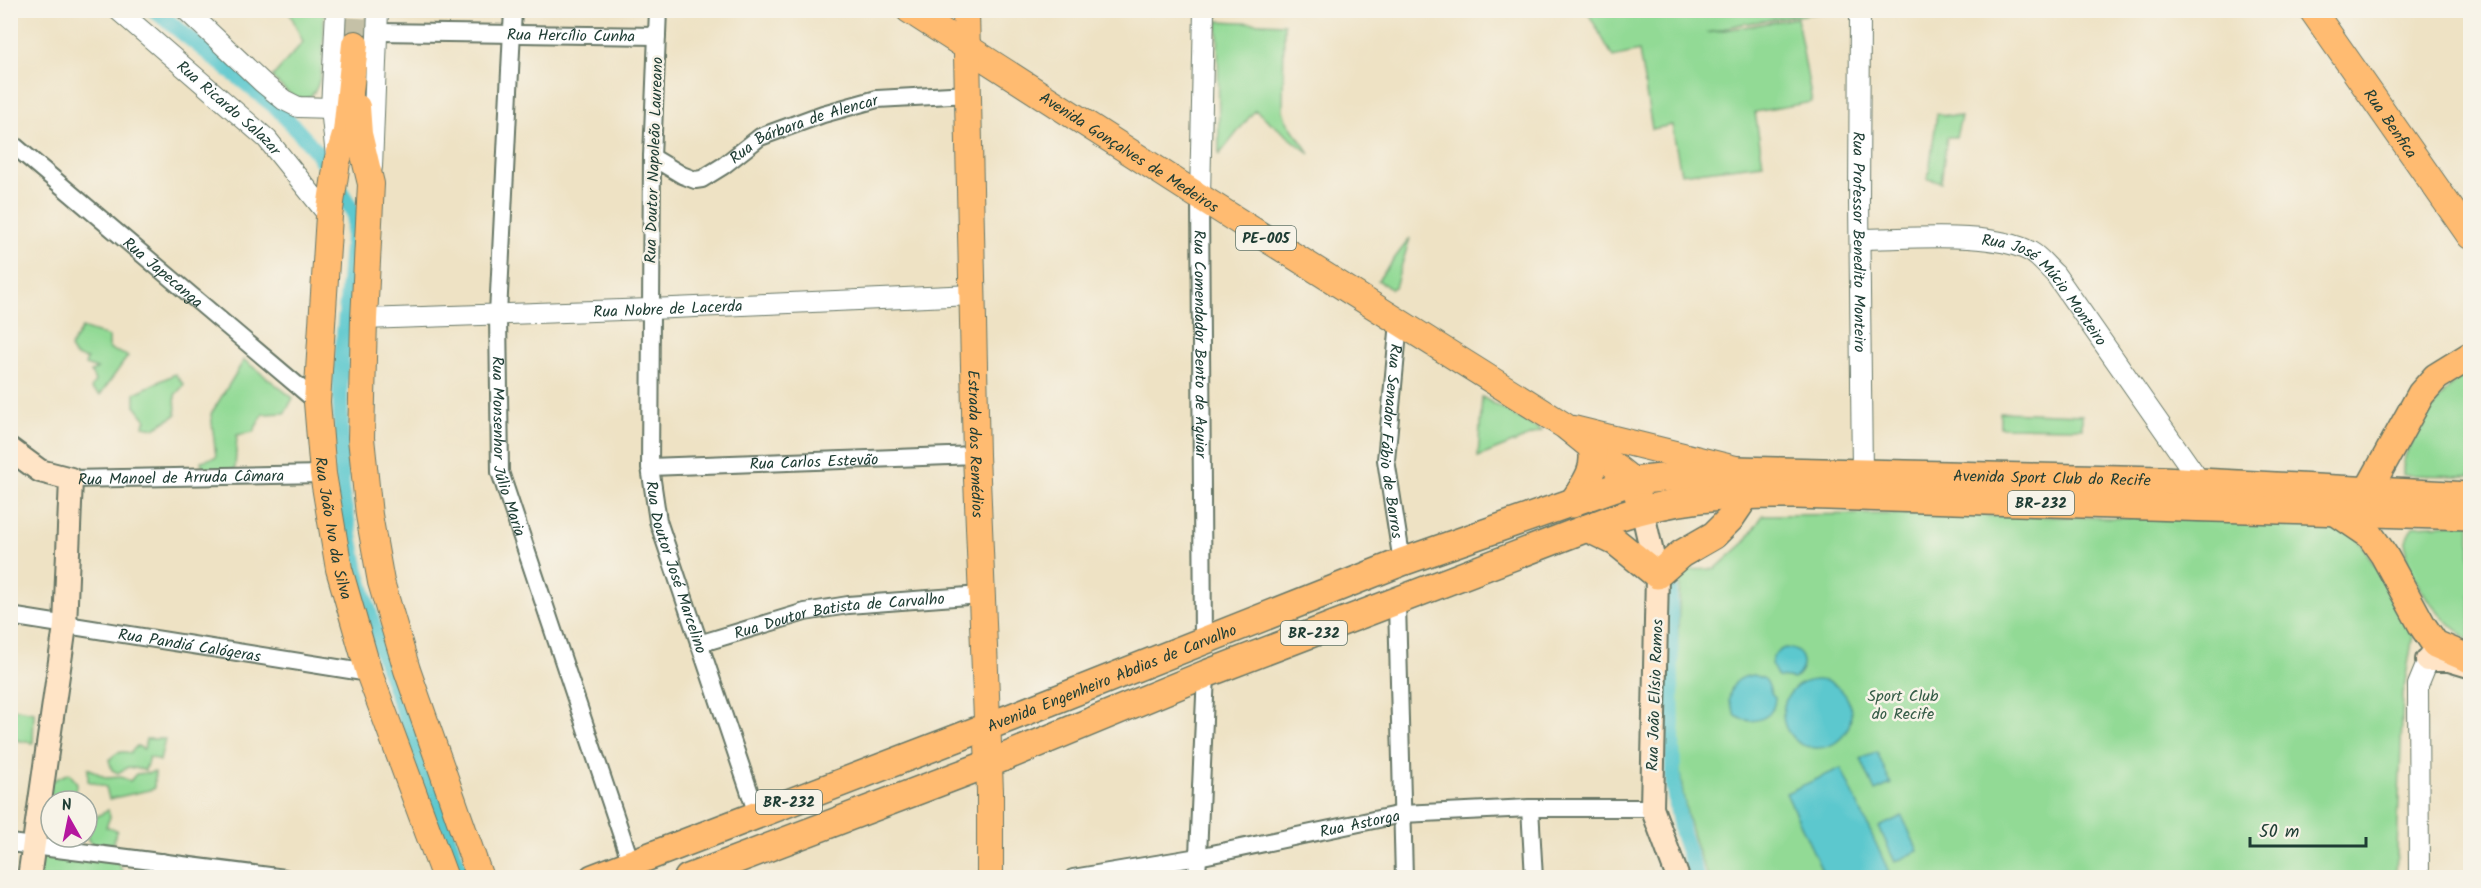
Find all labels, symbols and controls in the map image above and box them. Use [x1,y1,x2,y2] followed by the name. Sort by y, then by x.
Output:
[507,23,635,50] street label: Rua Hercílio Cunha
[170,55,288,163] street label: Rua Ricardo Salazar
[638,56,671,264] street label: Rua Doutor Napoleão Laureano
[2357,84,2423,164] street label: Rua Benfica
[1034,86,1224,220] street label: Avenida Gonçalves de Medeiros
[724,88,883,171] street label: Rua Bárbara de Alencar
[1845,131,1872,353] street label: Rua Professor Benedito Monteiro
[1236,226,1296,250] road number: PE-005
[1980,228,2113,352] street label: Rua José Múcio Monteiro
[1186,230,1213,460] street label: Rua Comendador Bento de Aguiar
[116,231,208,315] street label: Rua Japecanga
[593,294,743,325] street label: Rua Nobre de Lacerda
[1372,343,1409,541] street label: Rua Senador Fábio de Barros
[485,356,532,540] street label: Rua Monsenhor Júlio Maria
[960,370,990,519] street label: Estrada dos Remédios
[749,448,879,477] street label: Rua Carlos Estevão
[308,456,358,603] street label: Rua João Ivo da Silva
[78,464,284,493] street label: Rua Manoel de Arruda Câmara
[1953,464,2151,494] street label: Avenida Sport Club do Recife
[638,479,713,657] street label: Rua Doutor José Marcelino
[2008,491,2074,515] road number: BR-232
[731,587,946,647] street label: Rua Doutor Batista de Carvalho
[984,618,1241,739] street label: Avenida Engenheiro Abdias de Carvalho
[1640,619,1671,771] street label: Rua João Elísio Ramos
[1281,621,1347,645] road number: BR-232
[116,622,263,670] street label: Rua Pandiá Calógeras
[1868,684,1939,727] park label: Sport Club do Recife
[39,789,99,849] north arrow
[756,790,822,814] road number: BR-232
[60,793,74,819] text: N
[1318,804,1402,845] street label: Rua Astorga
[2250,810,2366,848] scale bar
[2259,818,2299,847] text: 50 m

